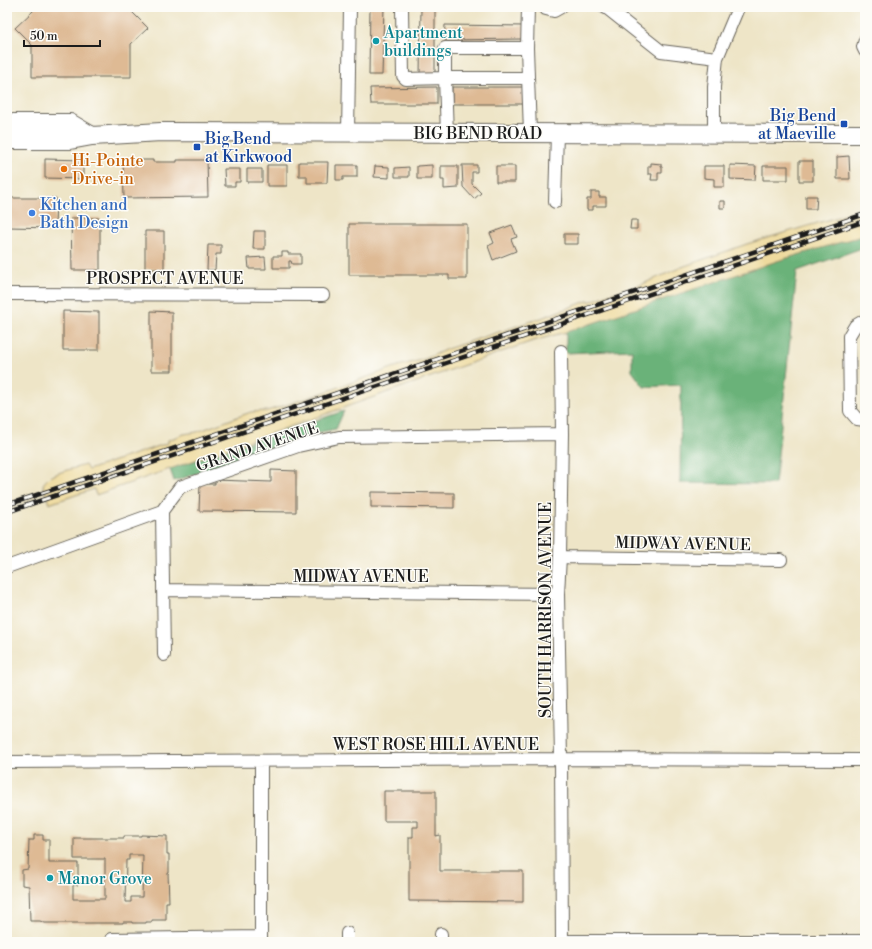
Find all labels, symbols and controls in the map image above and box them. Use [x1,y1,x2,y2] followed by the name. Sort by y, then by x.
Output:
[24,22,100,48] scale bar
[383,23,463,61] place label: Apartment buildings
[30,29,58,44] text: 50 m
[371,36,381,46] marker: Apartment buildings
[758,106,836,144] place label: Big Bend at Maeville
[839,119,849,129] marker: Big Bend at Maeville
[413,124,542,144] street label: BIG BEND ROAD
[204,129,292,167] place label: Big Bend at Kirkwood
[192,142,202,152] marker: Big Bend at Kirkwood
[72,151,144,189] place label: Hi-Pointe Drive-in
[59,164,69,174] marker: Hi-Pointe Drive-in
[39,195,129,233] place label: Kitchen and Bath Design
[27,208,37,218] marker: Kitchen and Bath Design
[86,269,244,289] street label: PROSPECT AVENUE
[194,418,321,476] street label: GRAND AVENUE
[536,502,556,718] street label: SOUTH HARRISON AVENUE
[615,533,751,555] street label: MIDWAY AVENUE
[293,567,429,587] street label: MIDWAY AVENUE
[332,735,539,755] street label: WEST ROSE HILL AVENUE
[58,869,152,889] place label: Manor Grove
[45,873,55,883] marker: Manor Grove

